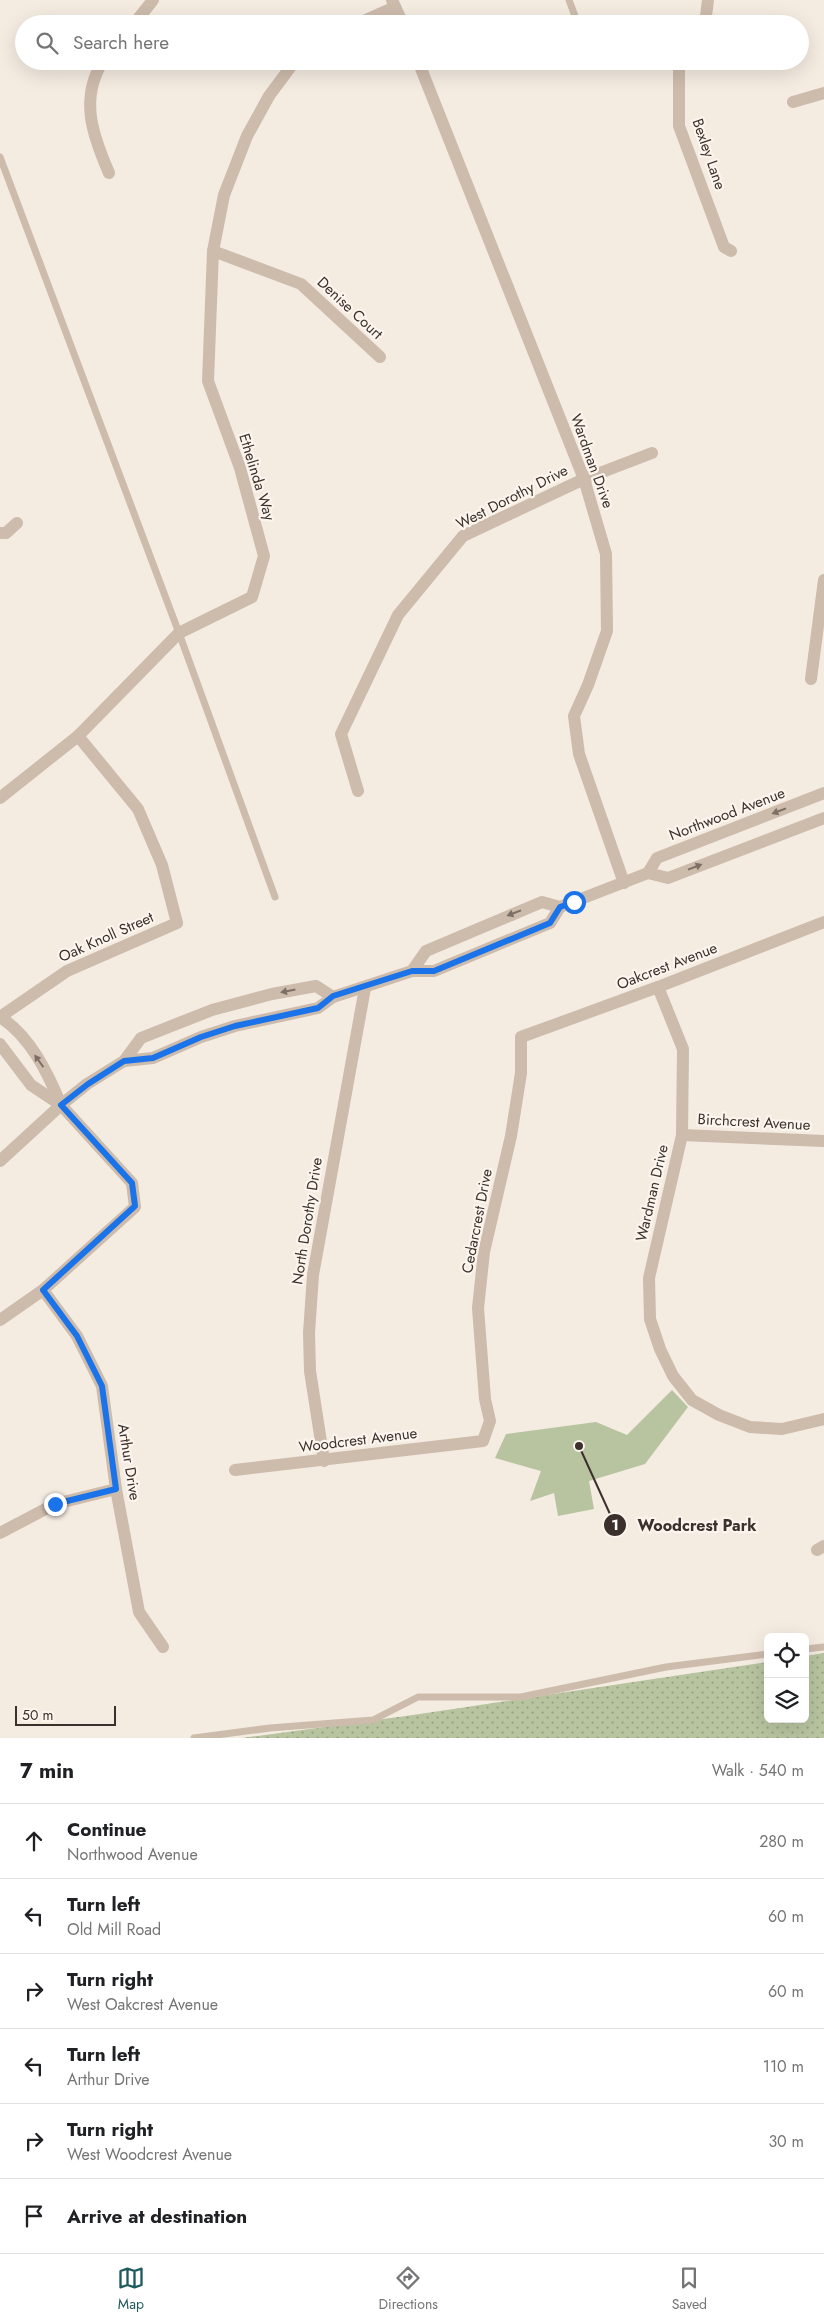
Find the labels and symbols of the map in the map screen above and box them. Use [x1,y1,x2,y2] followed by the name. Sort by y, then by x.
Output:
[687,116,731,193] street label: Bexley Lane
[312,272,388,345] street label: Denise Court
[565,411,619,511] street label: Wardman Drive
[233,431,281,524] street label: Ethelinda Way
[452,459,572,535] street label: West Dorothy Drive
[666,782,788,846] street label: Northwood Avenue
[771,808,786,815] one-way arrow
[688,863,703,871] one-way arrow
[563,891,586,914] route start
[55,906,157,968] street label: Oak Knoll Street
[506,909,521,917] one-way arrow
[614,937,721,995] street label: Oakcrest Avenue
[279,988,295,996] one-way arrow
[34,1055,45,1068] one-way arrow
[697,1108,811,1136] street label: Birchcrest Avenue
[630,1142,674,1244] street label: Wardman Drive
[286,1156,328,1286] street label: North Dorothy Drive
[456,1167,498,1275] street label: Cedarcrest Drive
[112,1422,146,1502] street label: Arthur Drive
[297,1422,419,1458] street label: Woodcrest Avenue
[44,1493,67,1516] route end
[603,1510,767,1541] callout: Woodcrest Park
[611,1514,619,1536] text: 1
[637,1514,757,1537] text: Woodcrest Park
[15,1703,116,1726] scale bar

